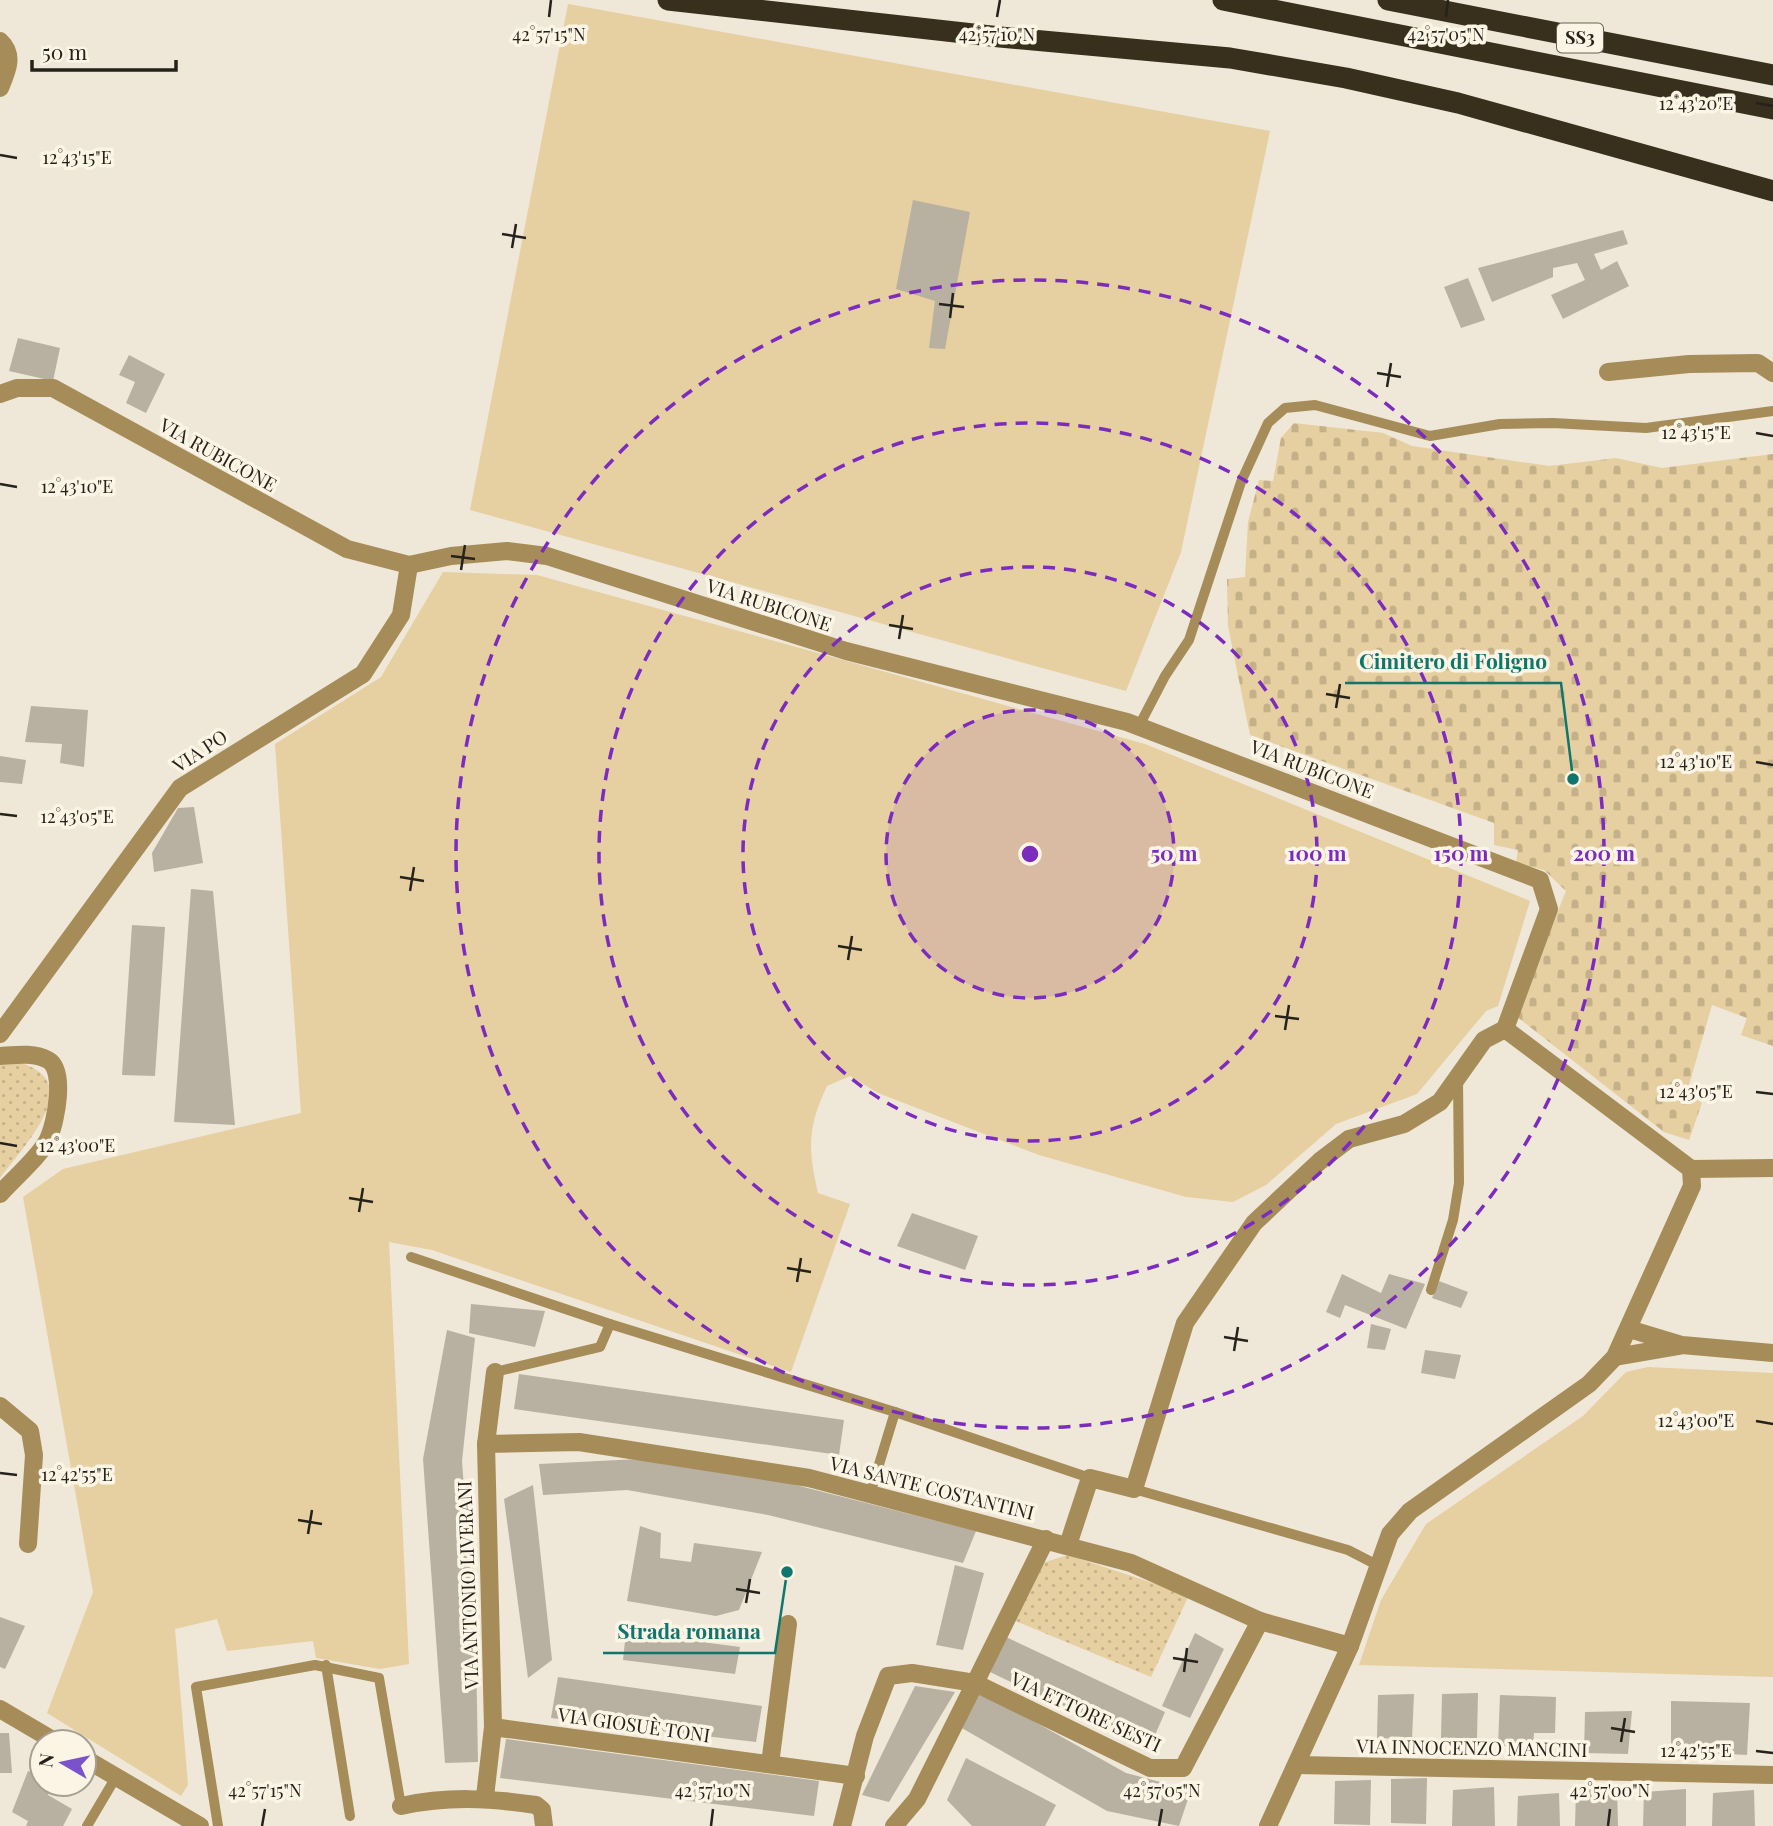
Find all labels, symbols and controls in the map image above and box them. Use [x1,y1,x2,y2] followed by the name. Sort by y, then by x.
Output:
[512,22,586,46] text: 42°57'15"N
[959,22,1036,46] text: 42°57'10"N
[1407,22,1485,46] text: 42°57'05"N
[1557,24,1603,52] road number: SS3
[32,28,175,72] scale bar
[42,37,88,65] text: 50 m
[1659,91,1733,115] text: 12°43'20"E
[42,145,112,169] text: 12°43'15"E
[154,411,282,497] street label: VIA RUBICONE
[1661,420,1731,444] text: 12°43'15"E
[41,474,113,498] text: 12°43'10"E
[702,571,835,637] street label: VIA RUBICONE
[1345,641,1561,683] callout: Cimitero di Foligno
[1359,646,1547,674] text: Cimitero di Foligno
[166,723,232,778] street label: VIA PO
[1246,732,1378,804] street label: VIA RUBICONE
[1660,749,1732,773] text: 12°43'10"E
[40,804,114,828] text: 12°43'05"E
[1150,838,1198,866] text: 50 m
[1287,838,1347,866] text: 100 m
[1434,838,1488,866] text: 150 m
[1573,838,1635,866] text: 200 m
[1018,842,1042,866] centre of rings
[1659,1079,1733,1103] text: 12°43'05"E
[39,1133,115,1157] text: 12°43'00"E
[1658,1408,1734,1432] text: 12°43'00"E
[826,1449,1037,1525] street label: VIA SANTE COSTANTINI
[41,1462,113,1486] text: 12°42'55"E
[450,1480,484,1691] street label: VIA ANTONIO LIVERANI
[603,1611,775,1653] callout: Strada romana
[617,1616,761,1644] text: Strada romana
[1006,1664,1166,1757] street label: VIA ETTORE SESTI
[555,1700,712,1748] street label: VIA GIOSUÈ TONI
[28,1728,98,1798] north arrow
[1355,1732,1588,1762] street label: VIA INNOCENZO MANCINI
[1660,1738,1732,1762] text: 12°42'55"E
[31,1751,59,1769] text: N
[228,1778,302,1802] text: 42°57'15"N
[675,1778,752,1802] text: 42°57'10"N
[1123,1778,1201,1802] text: 42°57'05"N
[1570,1778,1651,1802] text: 42°57'00"N

